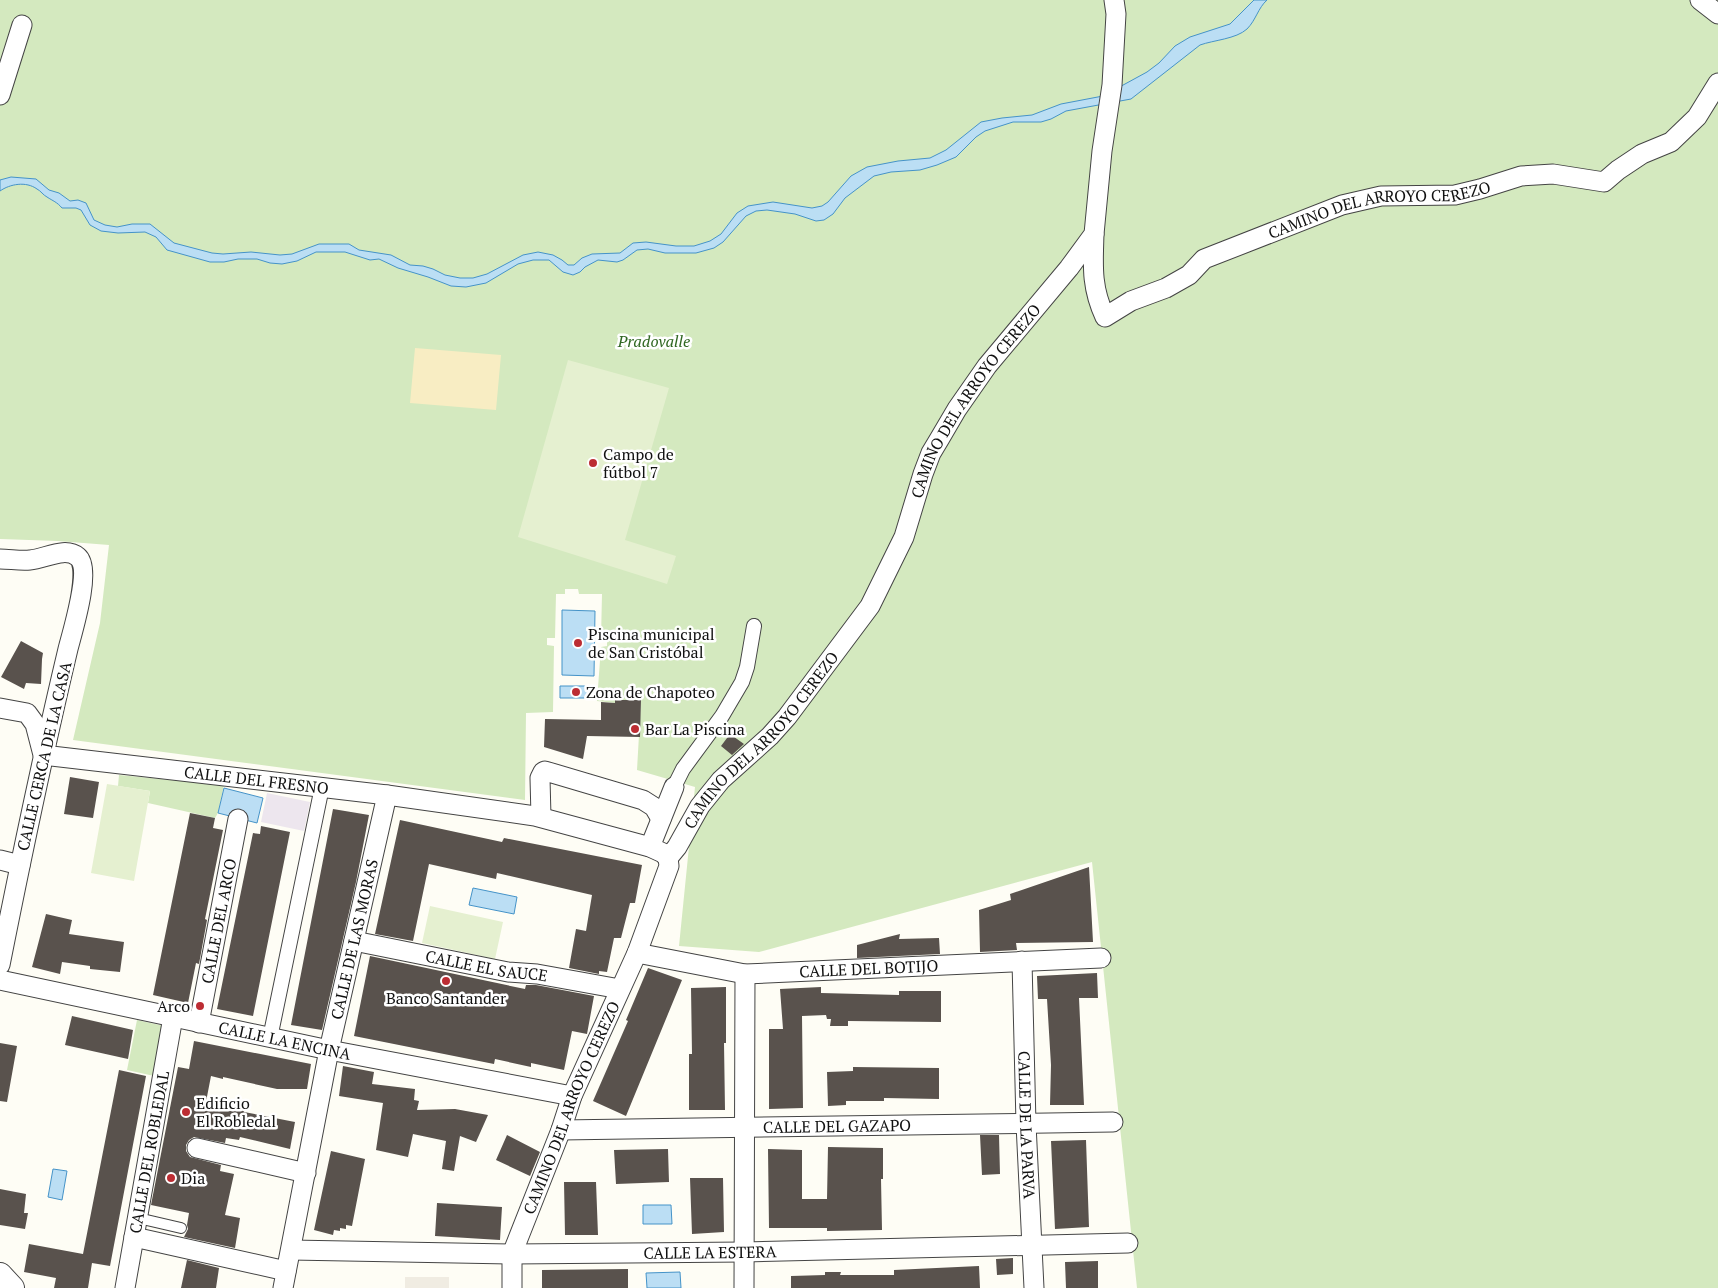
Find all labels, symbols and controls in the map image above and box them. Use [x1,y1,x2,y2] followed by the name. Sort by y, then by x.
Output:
[1265,175,1493,244] street label: CAMINO DEL ARROYO CEREZO
[905,299,1046,501] street label: CAMINO DEL ARROYO CEREZO
[617,330,690,352] park label: Pradovalle
[603,443,674,483] place label: Campo de fútbol 7
[587,457,599,469] marker: Campo de fútbol 7
[588,623,715,663] place label: Piscina municipal de San Cristóbal
[572,637,584,649] marker: Piscina municipal de San Cristóbal
[678,647,843,833] street label: CAMINO DEL ARROYO CEREZO
[12,659,77,853] street label: CALLE CERCA DE LA CASA
[586,681,715,703] place label: Zona de Chapoteo
[570,686,582,698] marker: Zona de Chapoteo
[645,718,745,740] place label: Bar La Piscina
[629,723,641,735] marker: Bar La Piscina
[183,761,330,799] street label: CALLE DEL FRESNO
[196,856,241,985] street label: CALLE DEL ARCO
[325,857,383,1022] street label: CALLE DE LAS MORAS
[424,945,549,987] street label: CALLE EL SAUCE
[799,954,939,983] street label: CALLE DEL BOTIJO
[440,975,452,987] marker: Banco Santander
[386,987,507,1009] place label: Banco Santander
[157,995,190,1017] place label: Arco
[518,997,625,1217] street label: CAMINO DEL ARROYO CEREZO
[194,1000,206,1012] marker: Arco
[217,1016,353,1065] street label: CALLE LA ENCINA
[1013,1051,1041,1199] street label: CALLE DE LA PARVA
[124,1069,174,1235] street label: CALLE DEL ROBLEDAL
[196,1092,276,1132] place label: Edificio El Robledal
[180,1106,192,1118] marker: Edificio El Robledal
[763,1114,911,1138] street label: CALLE DEL GAZAPO
[181,1167,205,1189] place label: Dia
[165,1172,177,1184] marker: Dia
[643,1240,777,1264] street label: CALLE LA ESTERA

